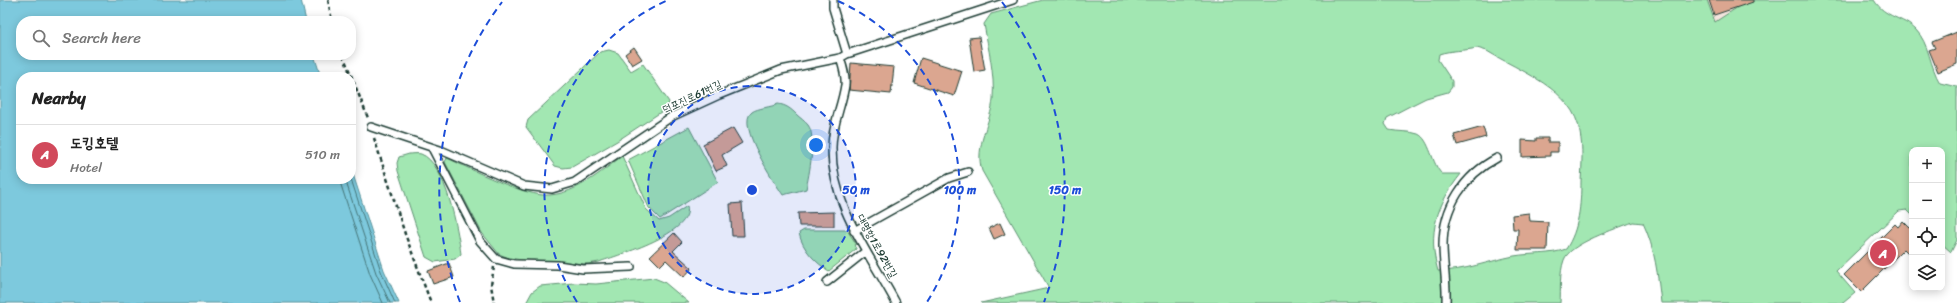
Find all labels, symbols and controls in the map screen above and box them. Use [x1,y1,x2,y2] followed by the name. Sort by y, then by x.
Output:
[16,16,356,60] search box
[62,25,141,51] text: Search here
[30,27,52,49] icon: search
[659,75,725,119] street label: 덕포진로61번길
[32,83,86,113] text: Nearby
[70,130,118,156] text: 도킹호텔
[806,135,826,155] your location
[41,143,49,166] text: A
[305,143,340,166] text: 510 m
[1909,147,1945,291] map controls
[1909,147,1945,183] button: +
[70,156,102,179] text: Hotel
[842,179,870,201] text: 50 m
[944,179,977,201] text: 100 m
[1049,179,1082,201] text: 150 m
[745,183,759,197] centre of rings
[1909,183,1945,219] button: −
[851,210,903,282] street label: 대명항1로92번길
[1909,219,1945,255] button: locate
[1870,238,1896,268] pin: A
[1909,255,1945,291] button: layers

